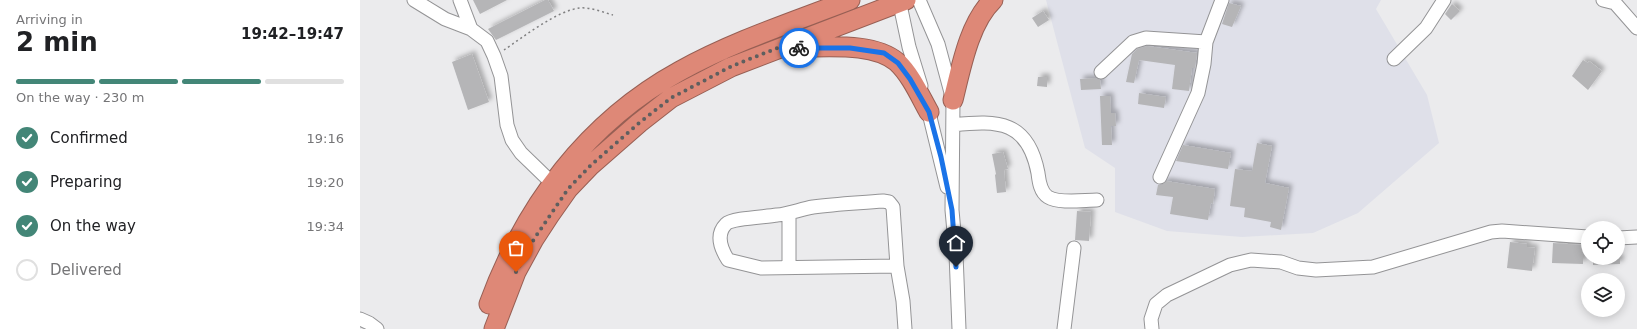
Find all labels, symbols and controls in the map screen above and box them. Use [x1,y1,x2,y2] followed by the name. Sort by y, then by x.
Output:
[16,12,83,27] text: Arriving in
[241,25,344,43] text: 19:42–19:47
[16,27,98,57] text: 2 min
[779,28,819,68] courier
[788,37,810,59] icon: bike
[16,90,144,105] text: On the way · 230 m
[16,127,38,149] icon: check
[50,129,128,147] text: Confirmed
[307,131,344,146] text: 19:16
[16,171,38,193] icon: check
[50,173,122,191] text: Preparing
[307,175,344,190] text: 19:20
[16,215,38,237] icon: check
[50,217,136,235] text: On the way
[307,219,344,234] text: 19:34
[1581,221,1625,317] map controls
[1581,221,1625,265] button: locate
[939,226,973,267] pin
[499,231,533,272] pin
[945,232,967,254] icon: home
[505,237,527,259] icon: bag
[50,261,122,279] text: Delivered
[1581,273,1625,317] button: layers

